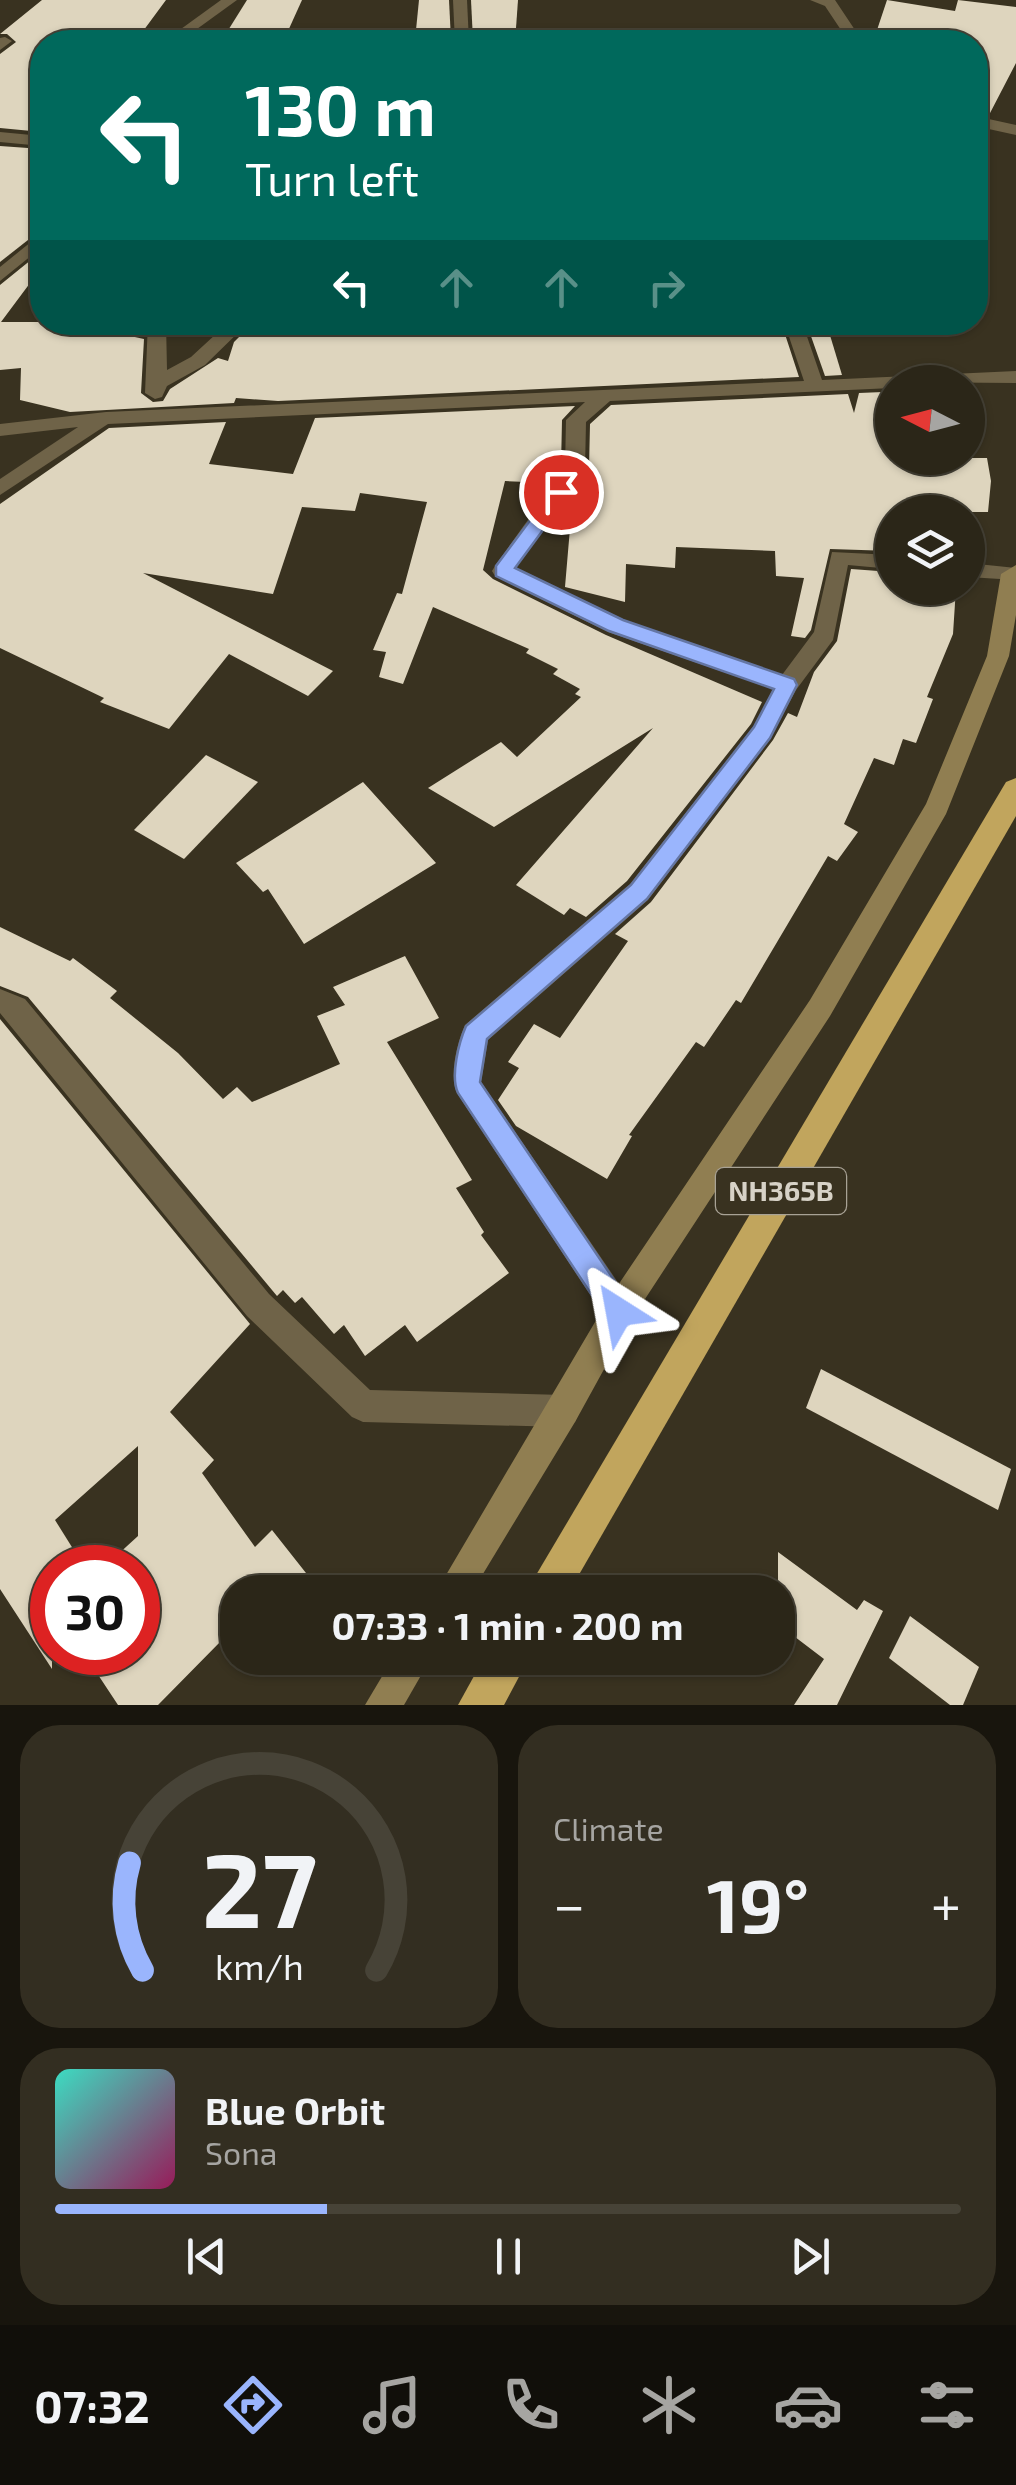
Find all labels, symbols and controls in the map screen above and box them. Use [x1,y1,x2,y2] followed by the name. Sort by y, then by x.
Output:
[245,66,436,150] text: 130 m
[80,70,210,200] icon: left
[245,151,419,205] text: Turn left
[324,260,379,315] icon: left
[429,260,484,315] icon: ahead
[534,260,589,315] icon: ahead
[639,260,694,315] icon: right
[875,365,985,475] north arrow
[875,365,985,605] map controls
[519,450,604,535] pin
[534,465,589,520] icon: arrive
[875,495,985,605] button: layers
[716,1168,846,1214] road number: NH365B
[567,1260,671,1364] position arrow
[30,1545,160,1675] speed limit sign: 30
[332,1602,683,1648] text: 07:33 · 1 min · 200 m
[553,1809,664,1847] text: Climate
[201,1824,317,1949] text: 27
[707,1858,809,1948] text: 19°
[553,1870,585,1936] text: −
[931,1870,961,1936] text: +
[215,1944,303,1987] text: km/h
[205,2087,385,2133] text: Blue Orbit
[205,2133,277,2171] text: Sona
[179,2229,234,2284] icon: previous
[481,2229,536,2284] icon: pause
[783,2229,838,2284] icon: next
[218,2370,288,2440] icon: directions
[357,2370,427,2440] icon: music
[496,2370,566,2440] icon: phone
[634,2370,704,2440] icon: climate
[773,2370,843,2440] icon: car
[912,2370,982,2440] icon: filters
[34,2378,150,2432] text: 07:32

